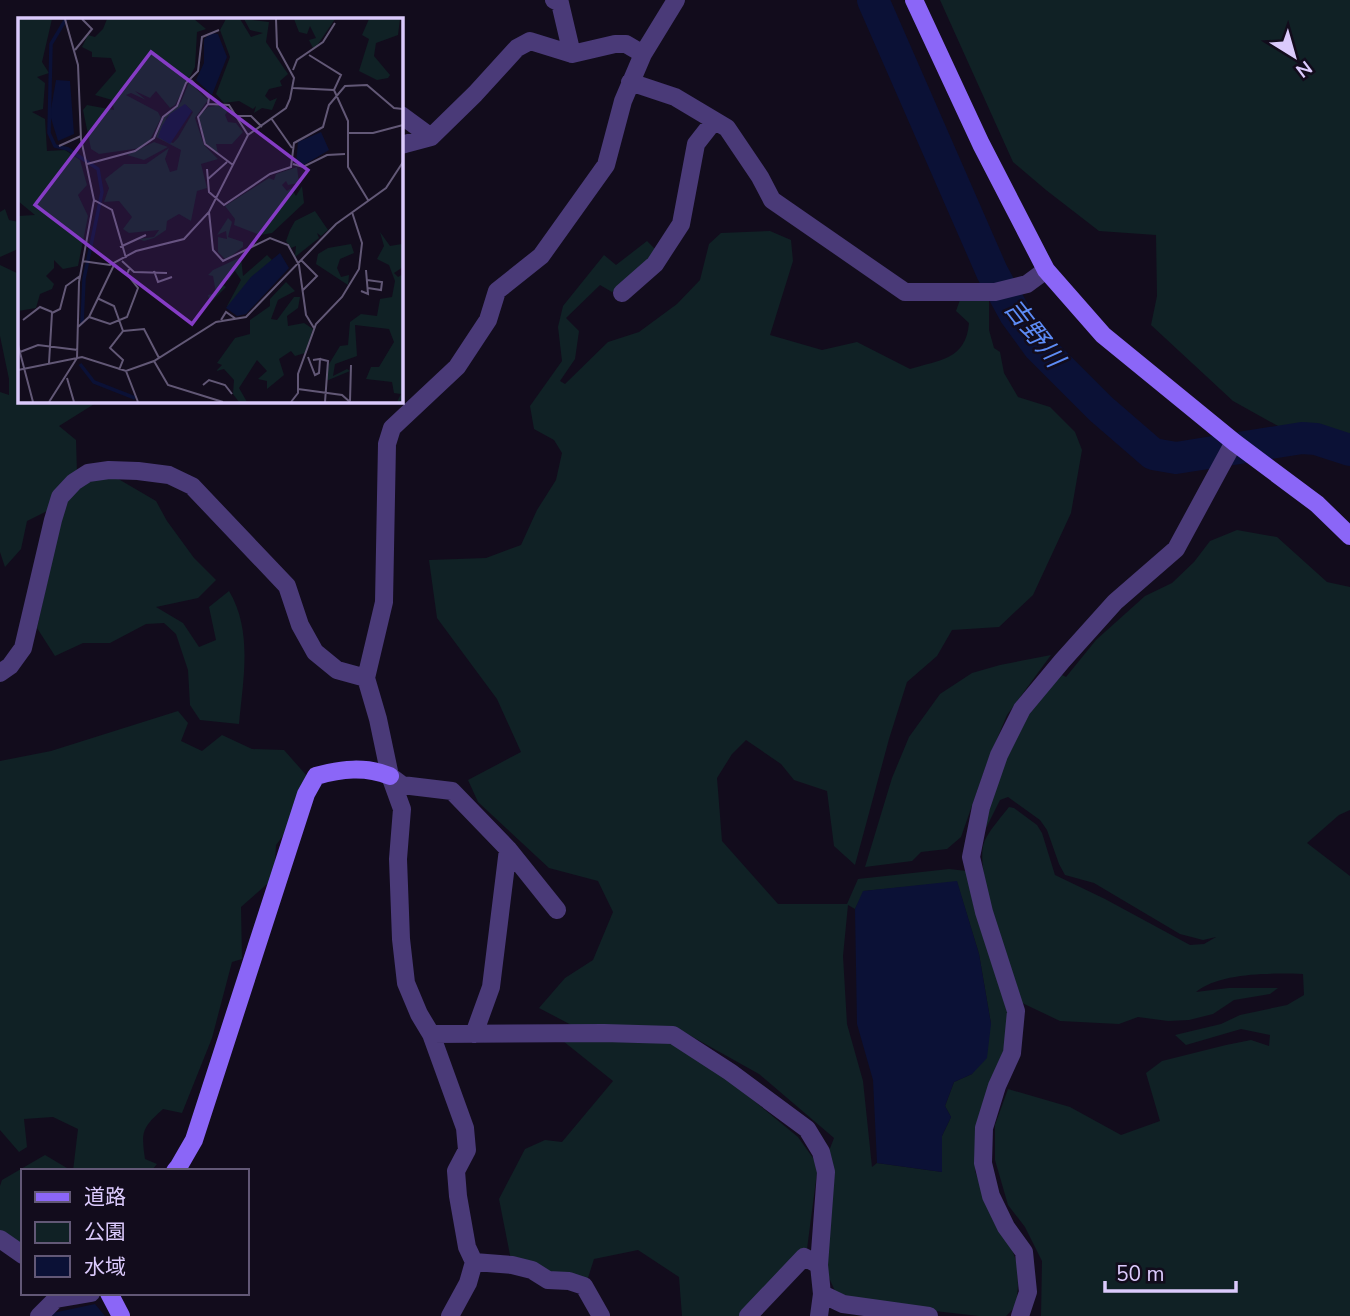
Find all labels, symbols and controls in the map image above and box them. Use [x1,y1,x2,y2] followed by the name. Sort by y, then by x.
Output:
[18,18,402,402] inset map
[1259,21,1329,91] north arrow
[1290,54,1317,83] text: N
[996,291,1074,377] water label: 吉野川
[21,1169,248,1295] legend
[84,1183,126,1211] text: 道路
[84,1218,126,1246] text: 公園
[1105,1250,1236,1294] scale bar
[84,1253,126,1281] text: 水域
[1116,1260,1165,1288] text: 50 m

